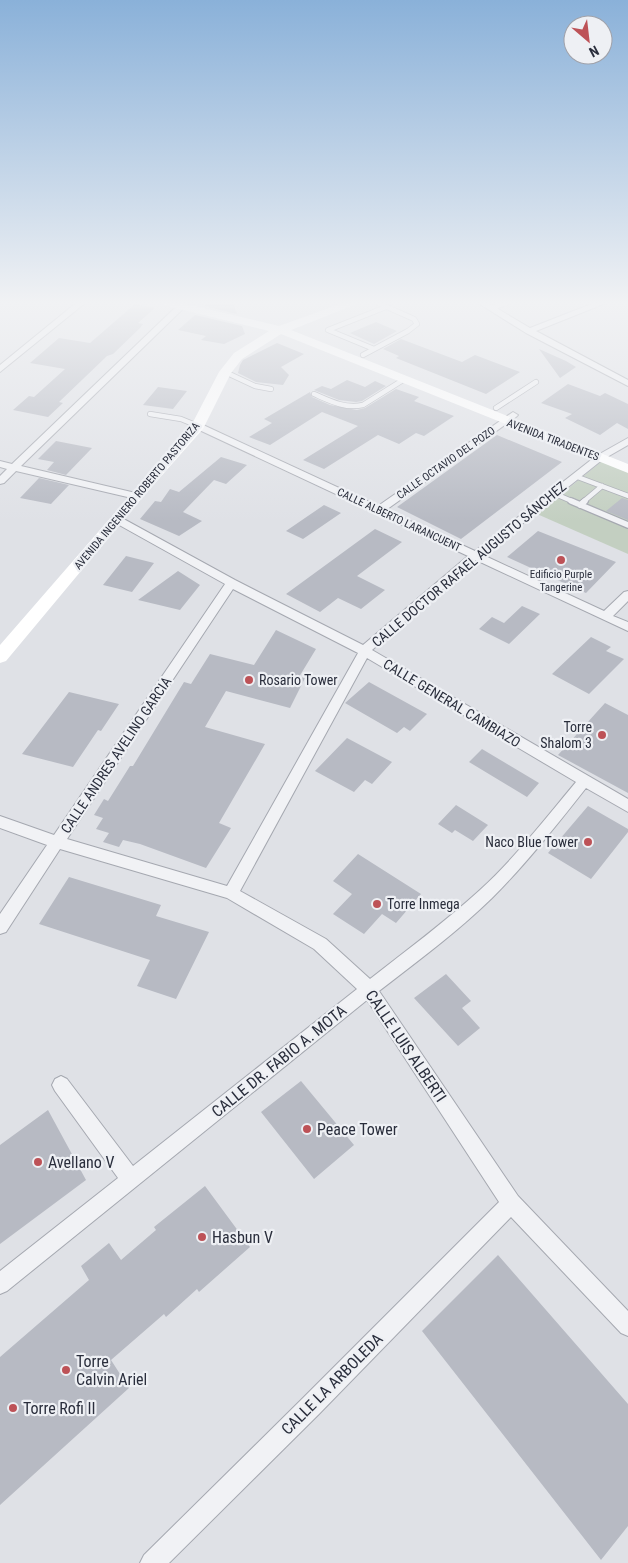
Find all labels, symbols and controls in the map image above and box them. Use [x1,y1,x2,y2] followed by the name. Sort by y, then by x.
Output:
[563,15,613,65] north arrow
[587,42,602,61] text: N
[505,416,601,464] street label: AVENIDA TIRADENTES
[72,419,203,572] street label: AVENIDA INGENIERO ROBERTO PASTORIZA
[394,424,498,502] street label: CALLE OCTAVIO DEL POZO
[368,477,569,650] street label: CALLE DOCTOR RAFAEL AUGUSTO SÁNCHEZ
[335,486,463,555] street label: CALLE ALBERTO LARANCUENT
[555,554,567,566] marker: Edificio Purple Tangerine
[530,568,592,594] place label: Edificio Purple Tangerine
[380,656,524,750] street label: CALLE GENERAL CAMBIAZO
[259,672,338,688] place label: Rosario Tower
[58,674,174,836] street label: CALLE ANDRES AVELINO GARCIA
[243,674,255,686] marker: Rosario Tower
[540,719,592,751] place label: Torre Shalom 3
[596,729,608,741] marker: Torre Shalom 3
[485,834,578,850] place label: Naco Blue Tower
[582,836,594,848] marker: Naco Blue Tower
[387,896,460,912] place label: Torre Inmega
[371,898,383,910] marker: Torre Inmega
[361,986,451,1106] street label: CALLE LUIS ALBERTI
[208,1001,350,1121] street label: CALLE DR. FABIO A. MOTA
[317,1120,398,1139] place label: Peace Tower
[301,1123,313,1135] marker: Peace Tower
[48,1153,115,1172] place label: Avellano V
[32,1156,44,1168] marker: Avellano V
[212,1228,273,1247] place label: Hasbun V
[196,1231,208,1243] marker: Hasbun V
[277,1329,387,1439] street label: CALLE LA ARBOLEDA
[76,1352,147,1389] place label: Torre Calvin Ariel
[60,1364,72,1376] marker: Torre Calvin Ariel
[23,1399,95,1418] place label: Torre Rofi II
[7,1402,19,1414] marker: Torre Rofi II

